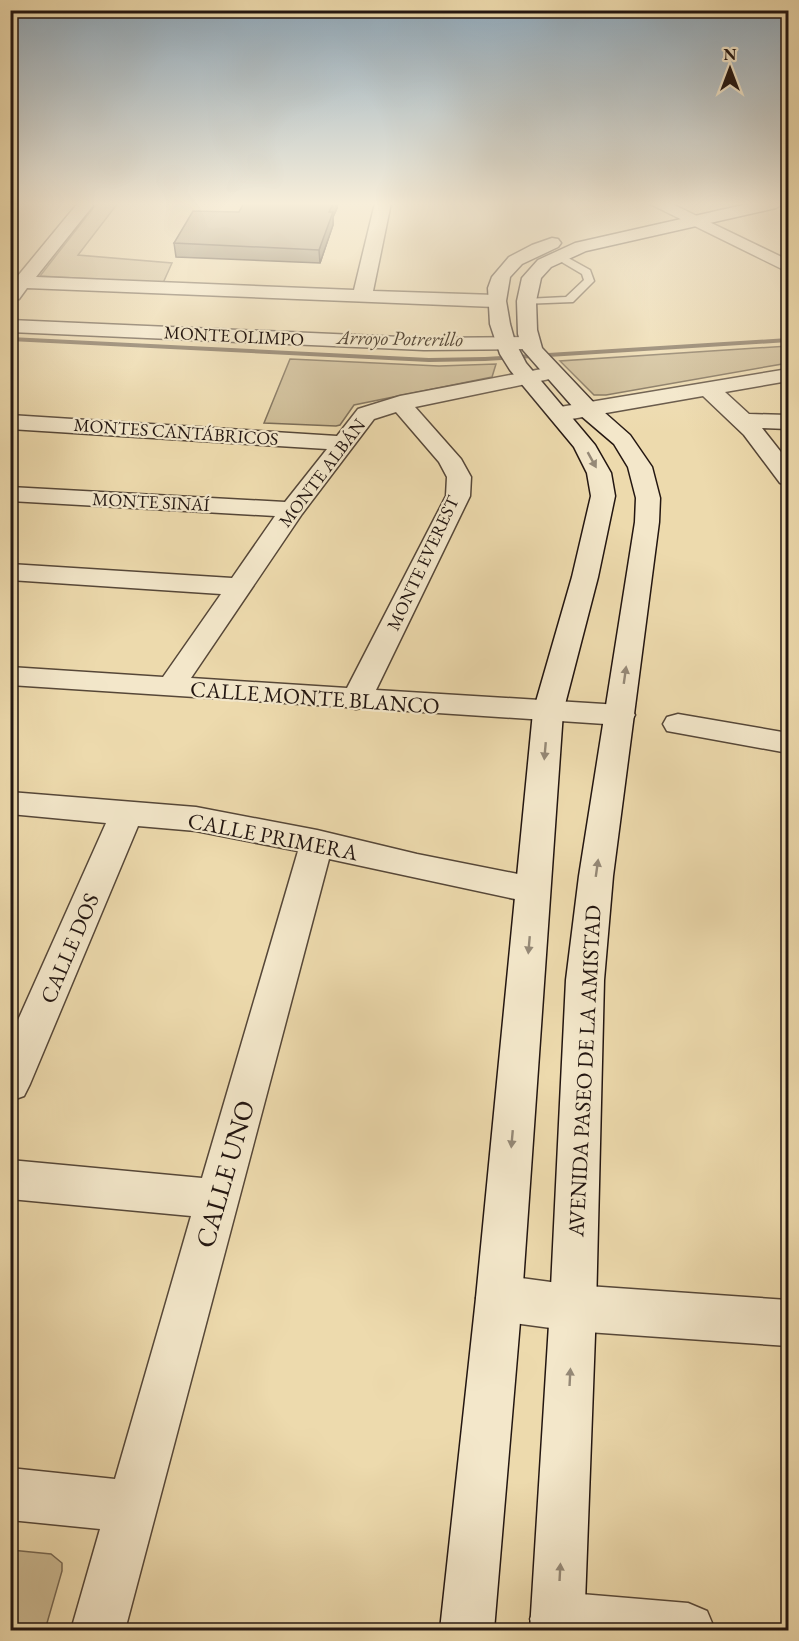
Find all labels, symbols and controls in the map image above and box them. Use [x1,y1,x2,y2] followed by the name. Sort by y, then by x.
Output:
[700,39,760,99] north arrow
[724,44,737,65] text: N
[163,320,305,351] street label: MONTE OLIMPO
[335,324,464,352] water label: Arroyo Potrerillo
[73,413,279,450] street label: MONTES CANTÁBRICOS
[273,413,370,532] street label: MONTE ALBÁN
[587,452,597,469] one-way arrow
[92,487,210,516] street label: MONTE SINAÍ
[381,491,464,634] street label: MONTE EVEREST
[621,666,630,685] one-way arrow
[189,674,441,721] street label: CALLE MONTE BLANCO
[540,741,550,760] one-way arrow
[185,806,361,867] street label: CALLE PRIMERA
[592,859,601,878] one-way arrow
[33,889,106,1008] street label: CALLE DOS
[561,904,608,1239] street label: AVENIDA PASEO DE LA AMISTAD
[524,936,533,955] one-way arrow
[187,1096,262,1252] street label: CALLE UNO
[507,1130,517,1149] one-way arrow
[565,1368,574,1387] one-way arrow
[555,1563,564,1582] one-way arrow

